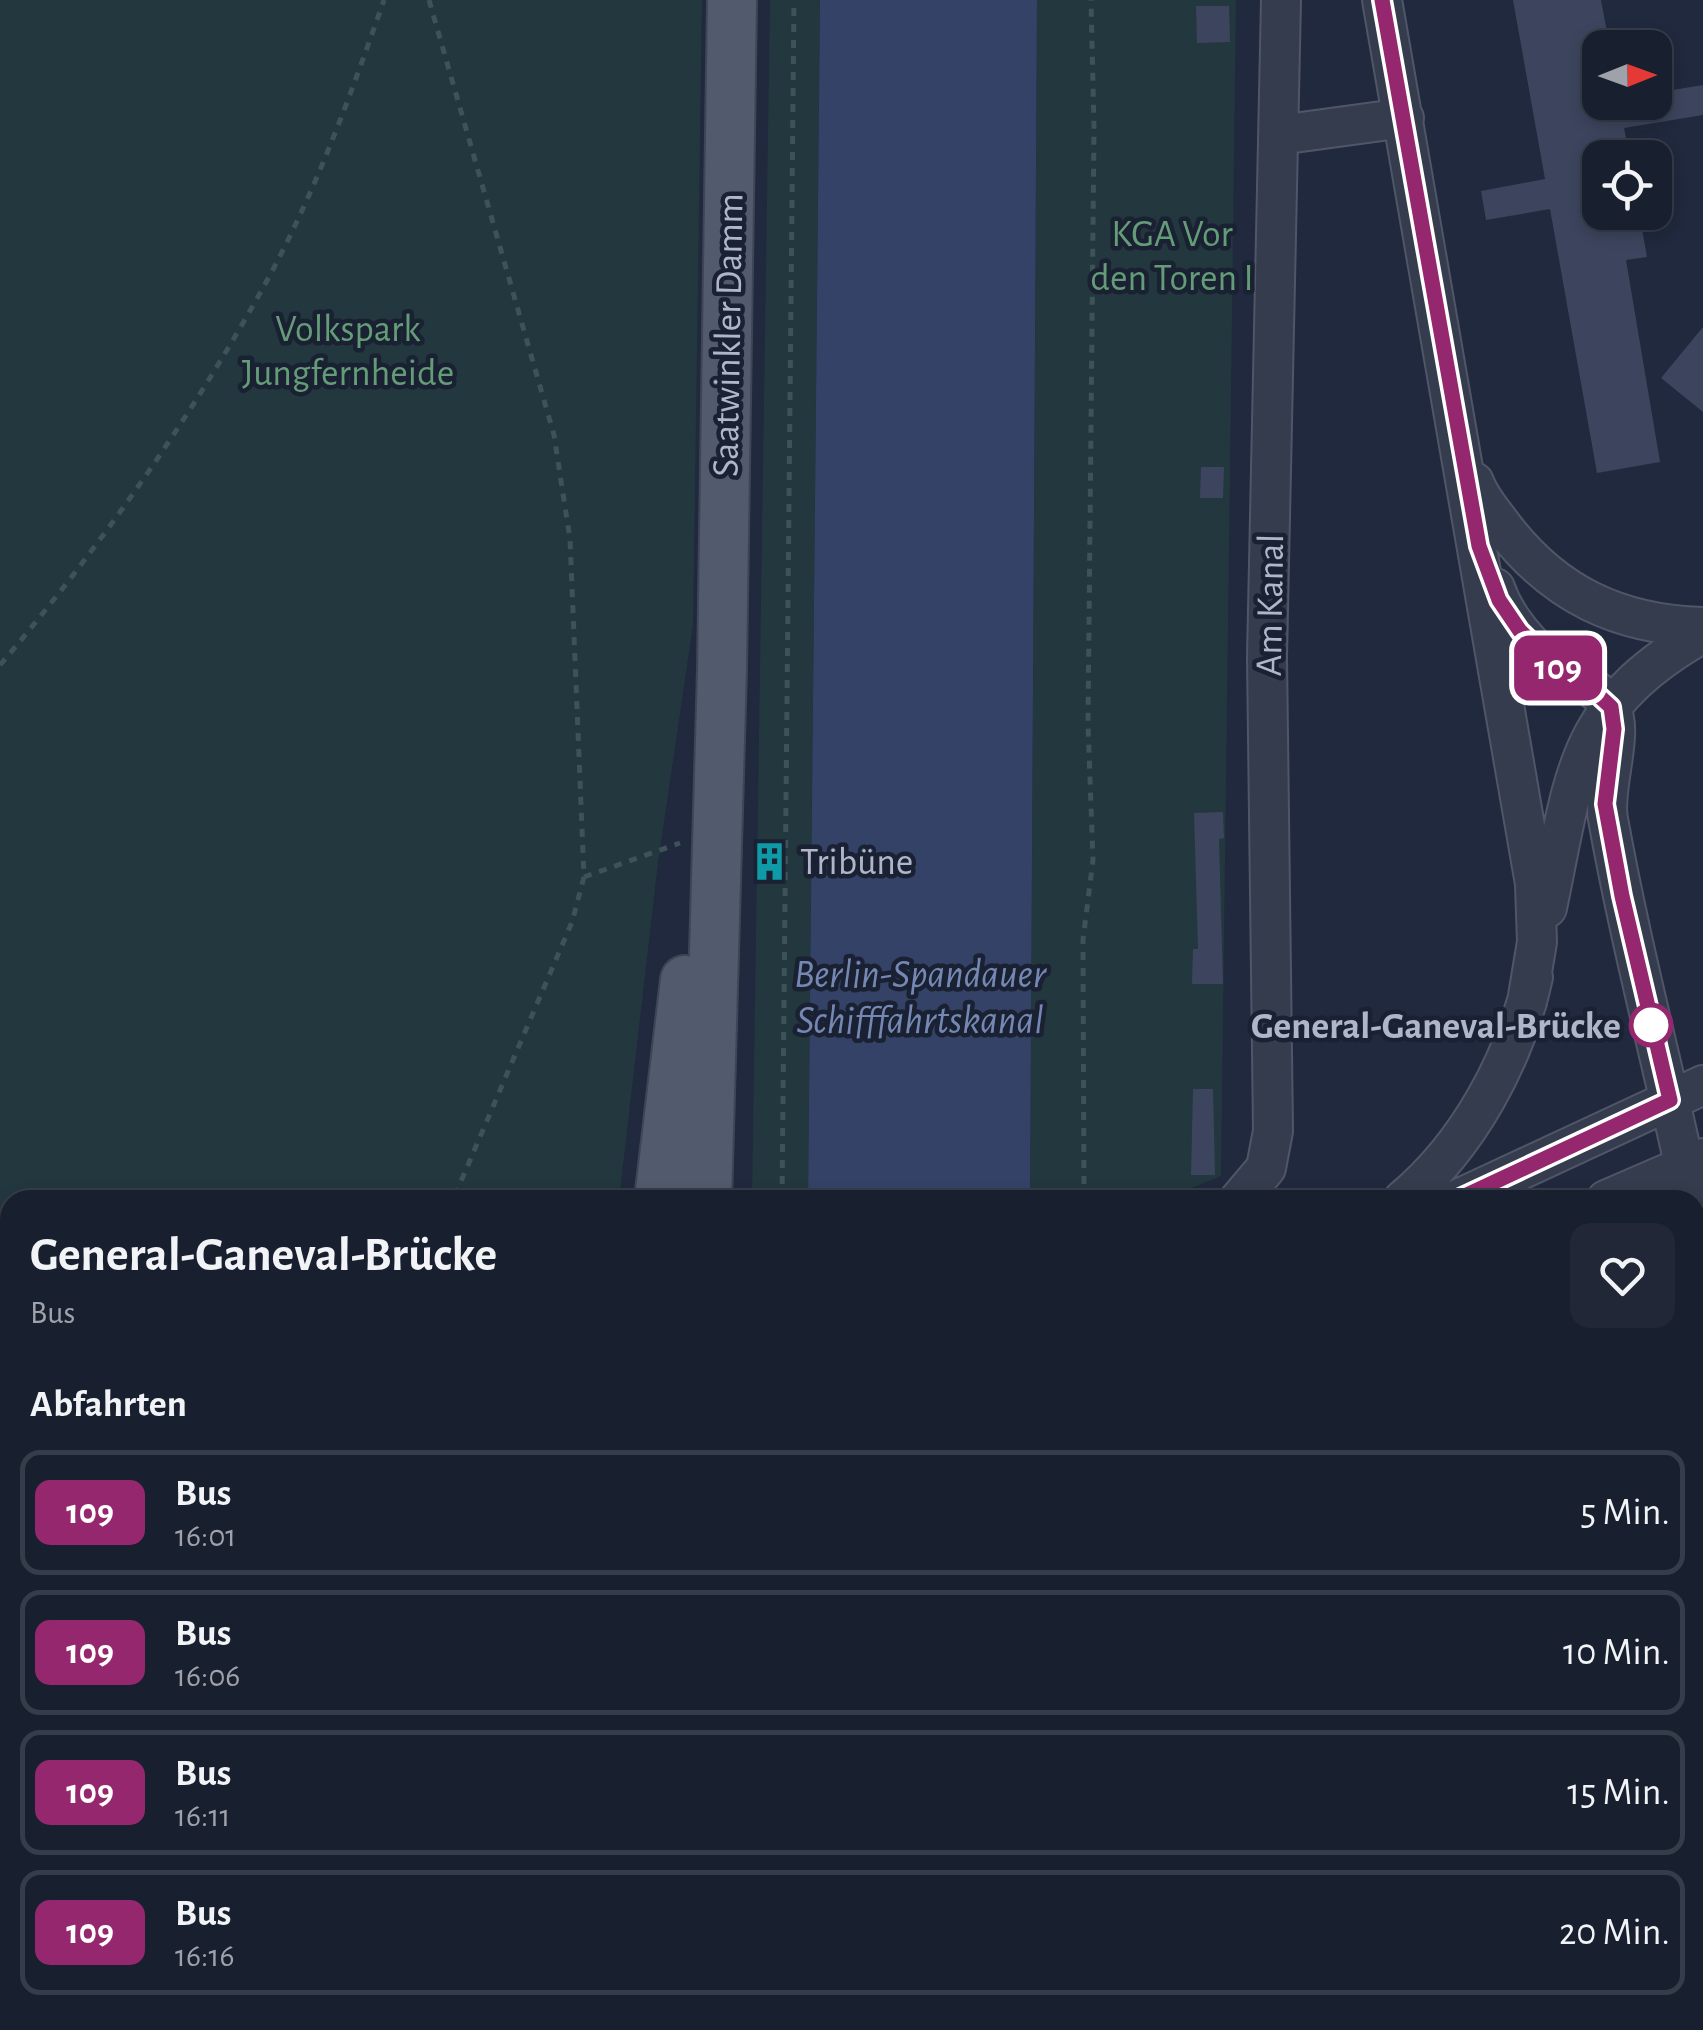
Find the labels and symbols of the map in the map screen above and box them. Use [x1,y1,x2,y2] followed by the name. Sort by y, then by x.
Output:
[1582,30,1672,120] north arrow
[708,193,750,477] street label: Saatwinkler Damm
[1090,216,1254,298] park label: KGA Vor den Toren I
[242,311,454,393] park label: Volkspark Jungfernheide
[1251,534,1291,677] street label: Am Kanal
[1500,636,1616,700] line badge: 109
[749,840,791,882] building icon: Tribüne
[800,844,913,882] place label: Tribüne
[794,955,1047,1041] water label: Berlin-Spandauer Schifffahrtskanal
[1630,1004,1672,1046] marker: General-Ganeval-Brücke
[1251,1008,1621,1046] place label: General-Ganeval-Brücke

